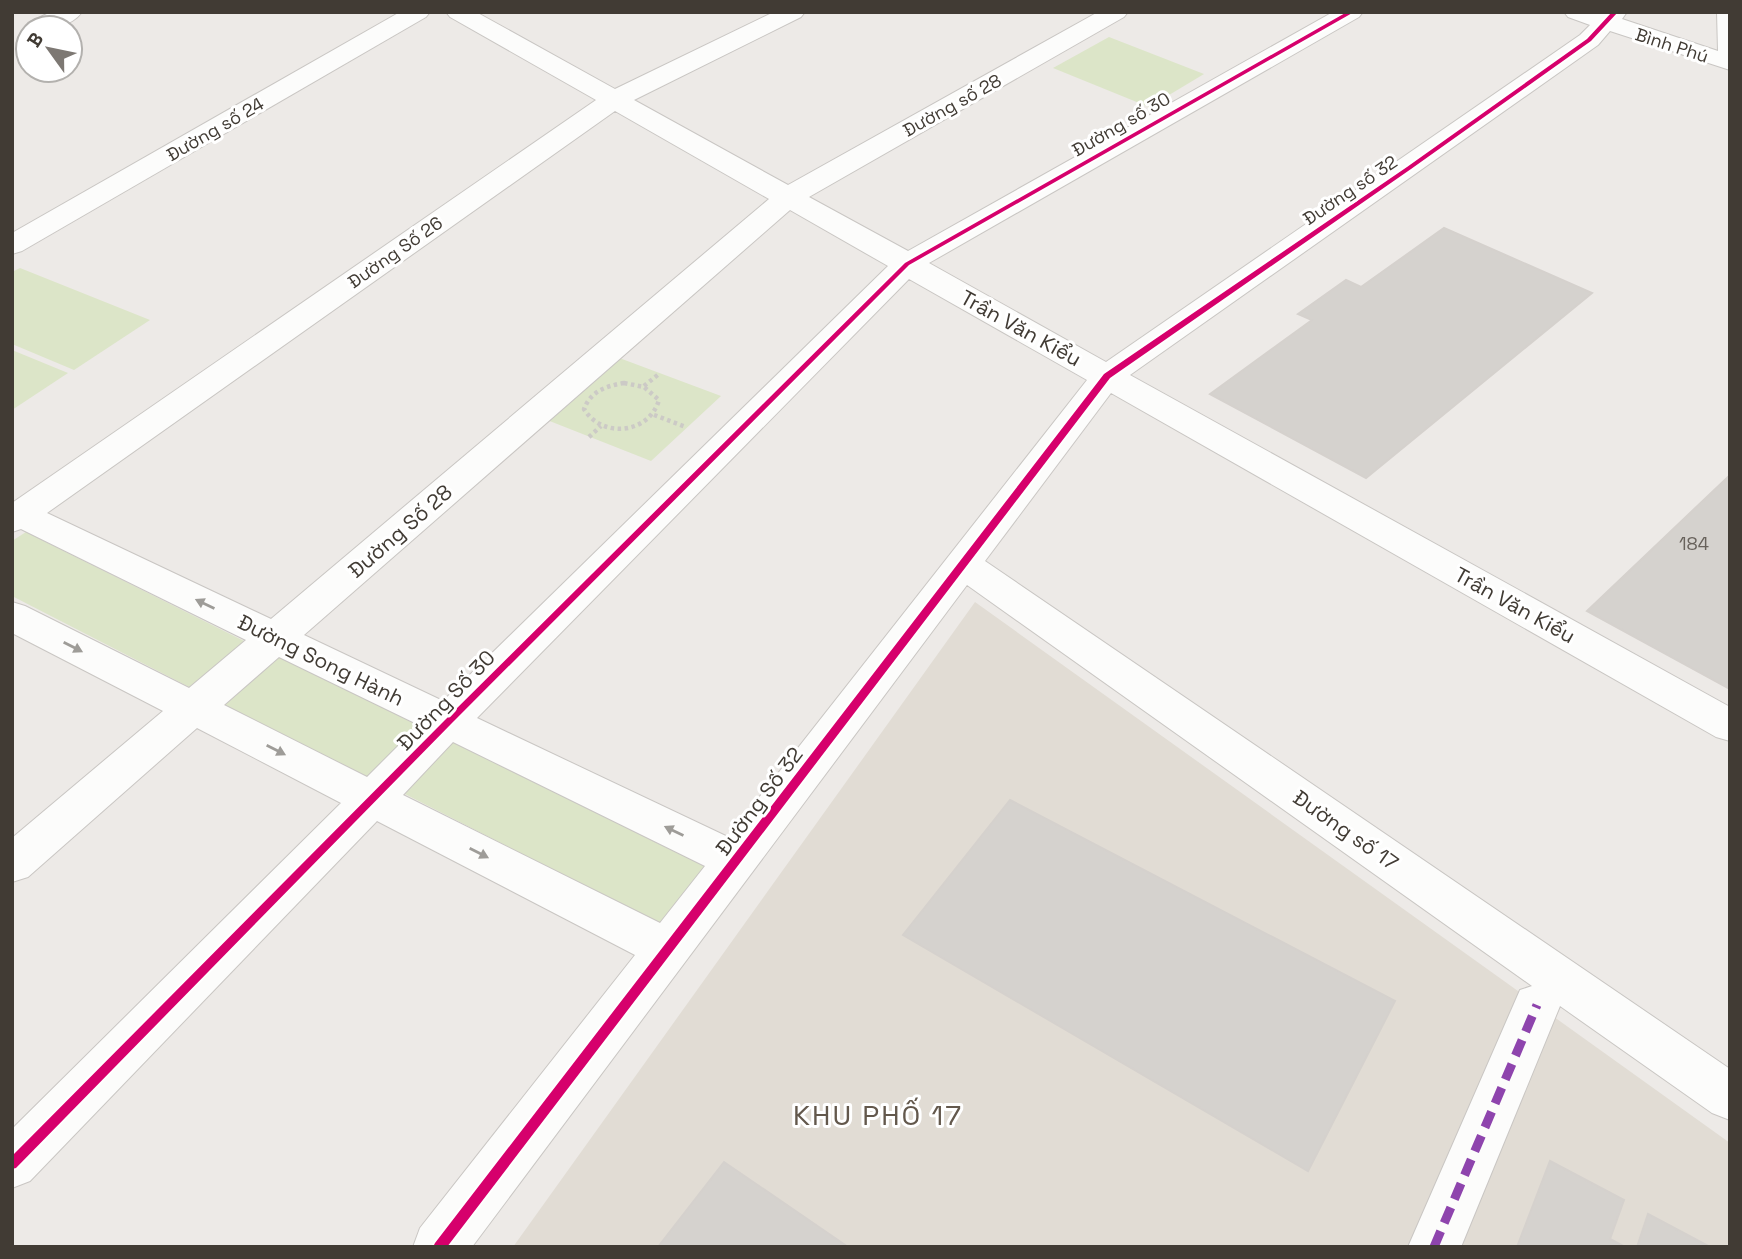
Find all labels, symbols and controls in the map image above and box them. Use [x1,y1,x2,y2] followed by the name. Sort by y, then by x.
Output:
[14,14,84,84] north arrow
[1632,22,1712,68] street label: Bình Phú
[21,28,49,52] text: B
[899,68,1005,142] street label: Đường số 28
[1068,87,1174,161] street label: Đường số 30
[162,92,268,166] street label: Đường số 24
[1298,150,1402,230] street label: Đường số 32
[343,211,447,293] street label: Đường Số 26
[956,284,1086,372] street label: Trần Văn Kiểu
[342,478,458,584] street label: Đường Số 28
[1679,532,1709,555] house number: 184
[1450,561,1580,649] street label: Trần Văn Kiểu
[195,598,215,609] one-way arrow
[234,608,408,712] street label: Đường Song Hành
[63,641,83,653] one-way arrow
[391,644,501,756] street label: Đường Số 30
[709,741,809,861] street label: Đường Số 32
[266,745,286,756] one-way arrow
[1288,784,1404,876] street label: Đường số 17
[664,825,684,837] one-way arrow
[469,848,489,859] one-way arrow
[793,1097,963,1133] district label: KHU PHỐ 17

